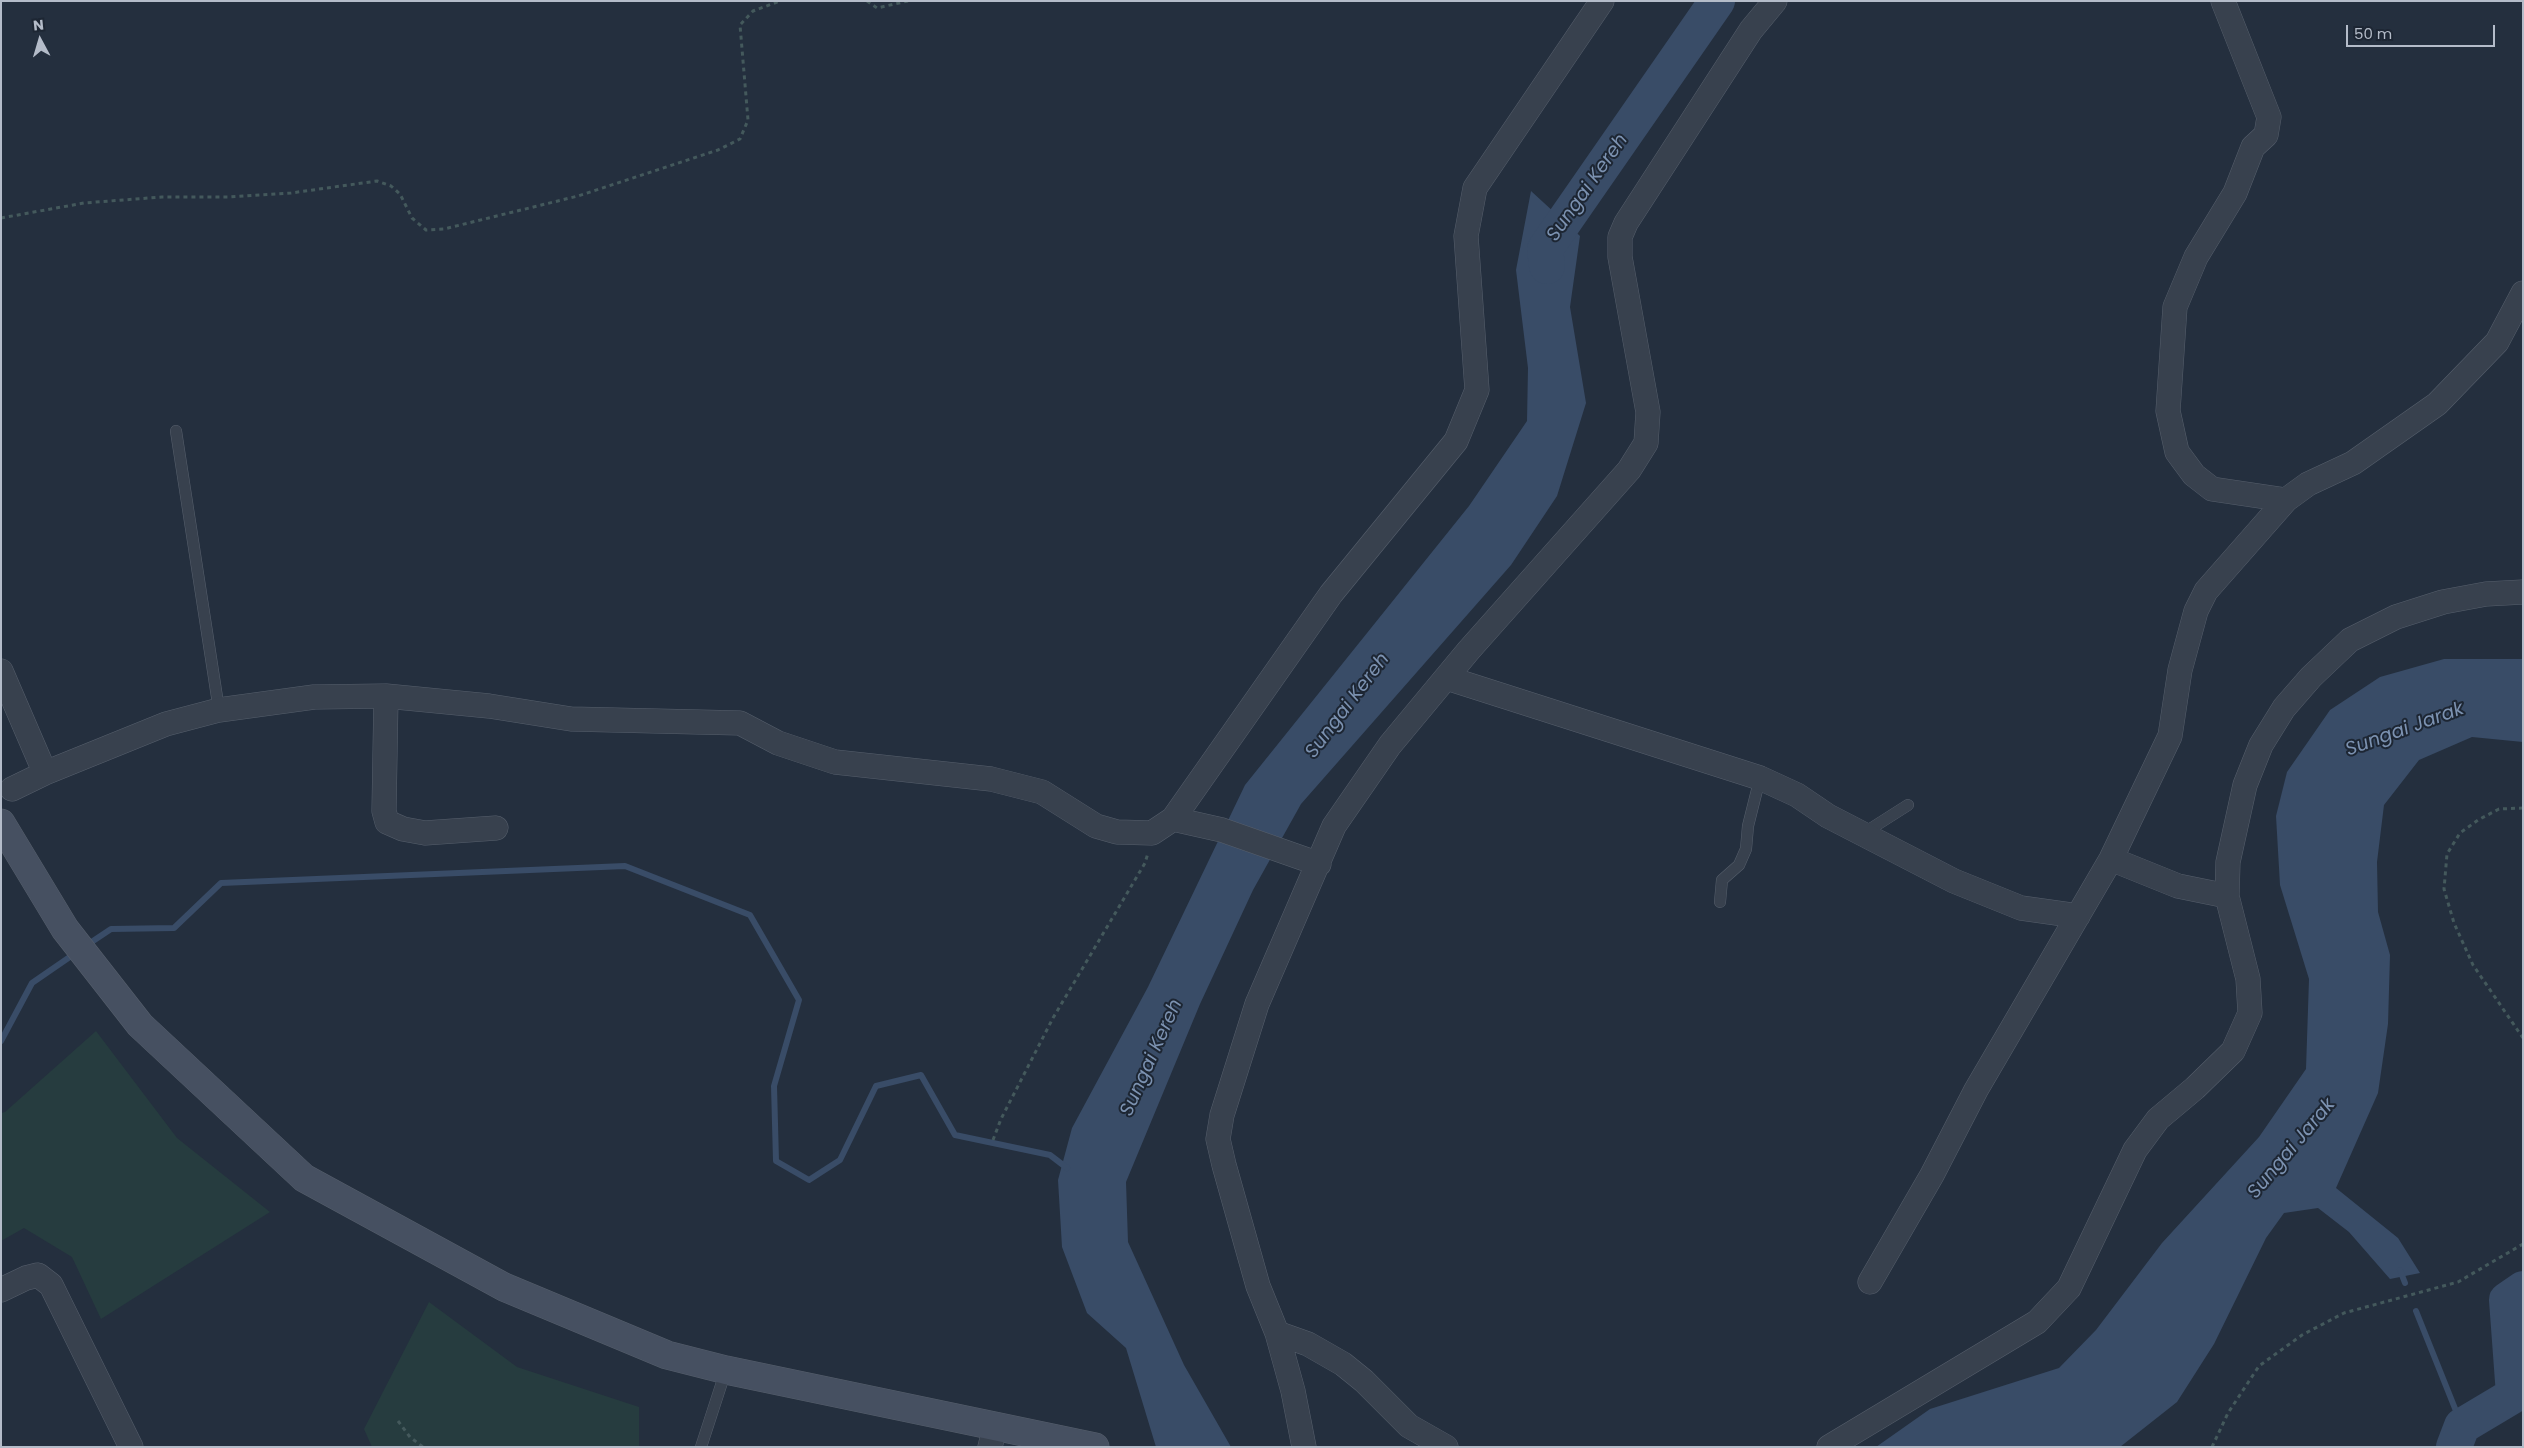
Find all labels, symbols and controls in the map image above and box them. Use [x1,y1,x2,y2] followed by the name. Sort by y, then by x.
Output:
[15,15,65,65] north arrow
[32,15,45,36] text: N
[2349,15,2498,47] scale bar
[2354,23,2392,44] text: 50 m
[1543,130,1633,246] water label: Sungai Kereh
[1301,649,1395,763] water label: Sungai Kereh
[2343,698,2467,762] water label: Sungai Jarak
[1116,996,1188,1120] water label: Sungai Kereh
[2243,1094,2341,1204] water label: Sungai Jarak

